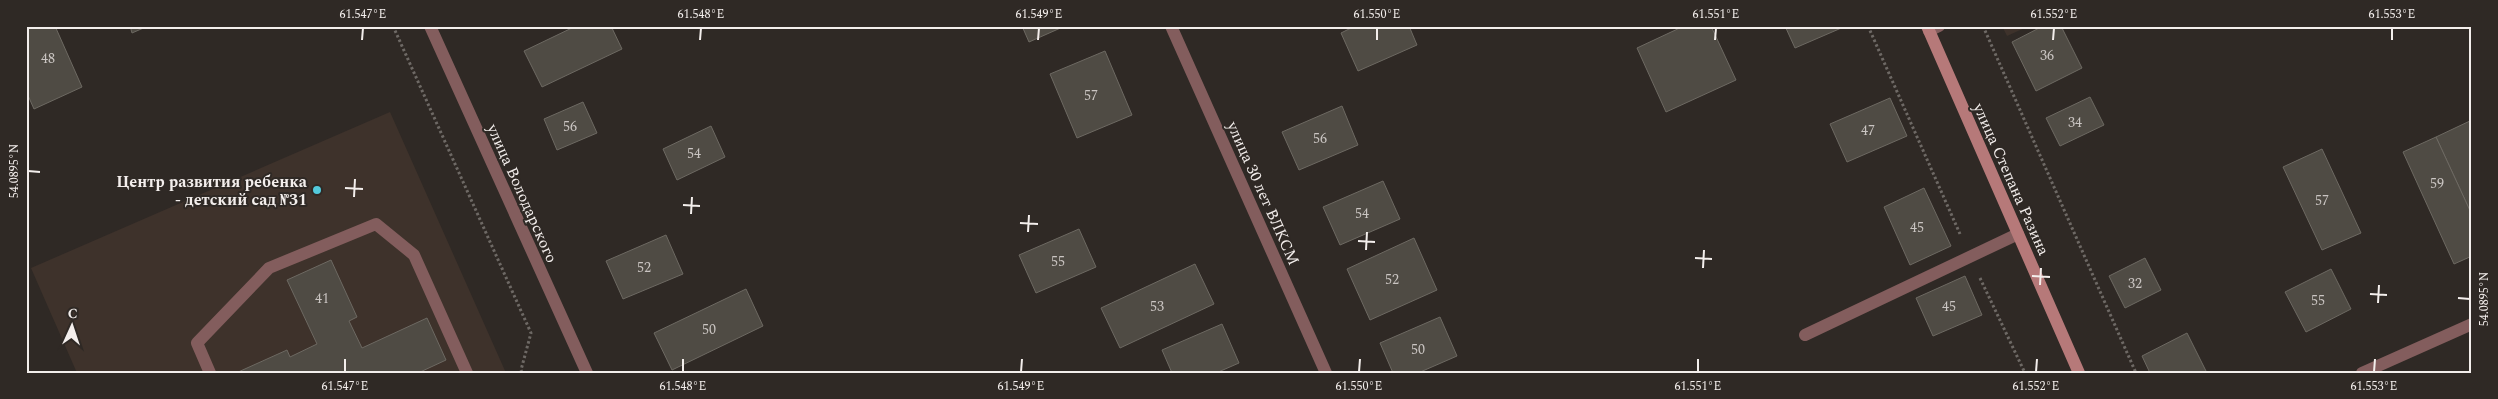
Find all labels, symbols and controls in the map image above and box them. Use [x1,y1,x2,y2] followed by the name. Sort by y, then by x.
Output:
[340,5,386,24] text: 61.547°E
[678,5,724,24] text: 61.548°E
[1016,5,1062,24] text: 61.549°E
[1354,5,1400,24] text: 61.550°E
[1693,5,1739,24] text: 61.551°E
[2031,5,2077,24] text: 61.552°E
[2369,5,2415,24] text: 61.553°E
[2040,45,2054,66] house number: 36
[41,48,55,69] house number: 48
[1084,85,1098,106] house number: 57
[1966,99,2056,260] street label: улица Степана Разина
[2068,112,2082,133] house number: 34
[563,116,577,137] house number: 56
[1220,117,1306,269] street label: улица 30 лет ВЛКСМ
[480,119,564,267] street label: улица Володарского
[1861,120,1875,141] house number: 47
[1313,128,1327,149] house number: 56
[687,143,701,164] house number: 54
[5,144,24,198] text: 54.0895°N
[116,170,308,212] place label: Центр развития ребенка - детский сад №31
[2430,173,2444,194] house number: 59
[311,184,323,196] marker: Центр развития ребенка - детский сад №31
[2315,190,2329,211] house number: 57
[1355,203,1369,224] house number: 54
[1910,217,1924,238] house number: 45
[1051,251,1065,272] house number: 55
[637,257,651,278] house number: 52
[1385,269,1399,290] house number: 52
[2475,272,2494,326] text: 54.0895°N
[2128,273,2142,294] house number: 32
[315,288,329,309] house number: 41
[2311,290,2325,311] house number: 55
[1150,296,1164,317] house number: 53
[1942,296,1956,317] house number: 45
[48,302,98,352] north arrow
[67,303,78,324] text: С
[702,319,716,340] house number: 50
[1411,339,1425,360] house number: 50
[322,377,368,396] text: 61.547°E
[660,377,706,396] text: 61.548°E
[998,377,1044,396] text: 61.549°E
[1336,377,1382,396] text: 61.550°E
[1675,377,1721,396] text: 61.551°E
[2013,377,2059,396] text: 61.552°E
[2351,377,2397,396] text: 61.553°E

